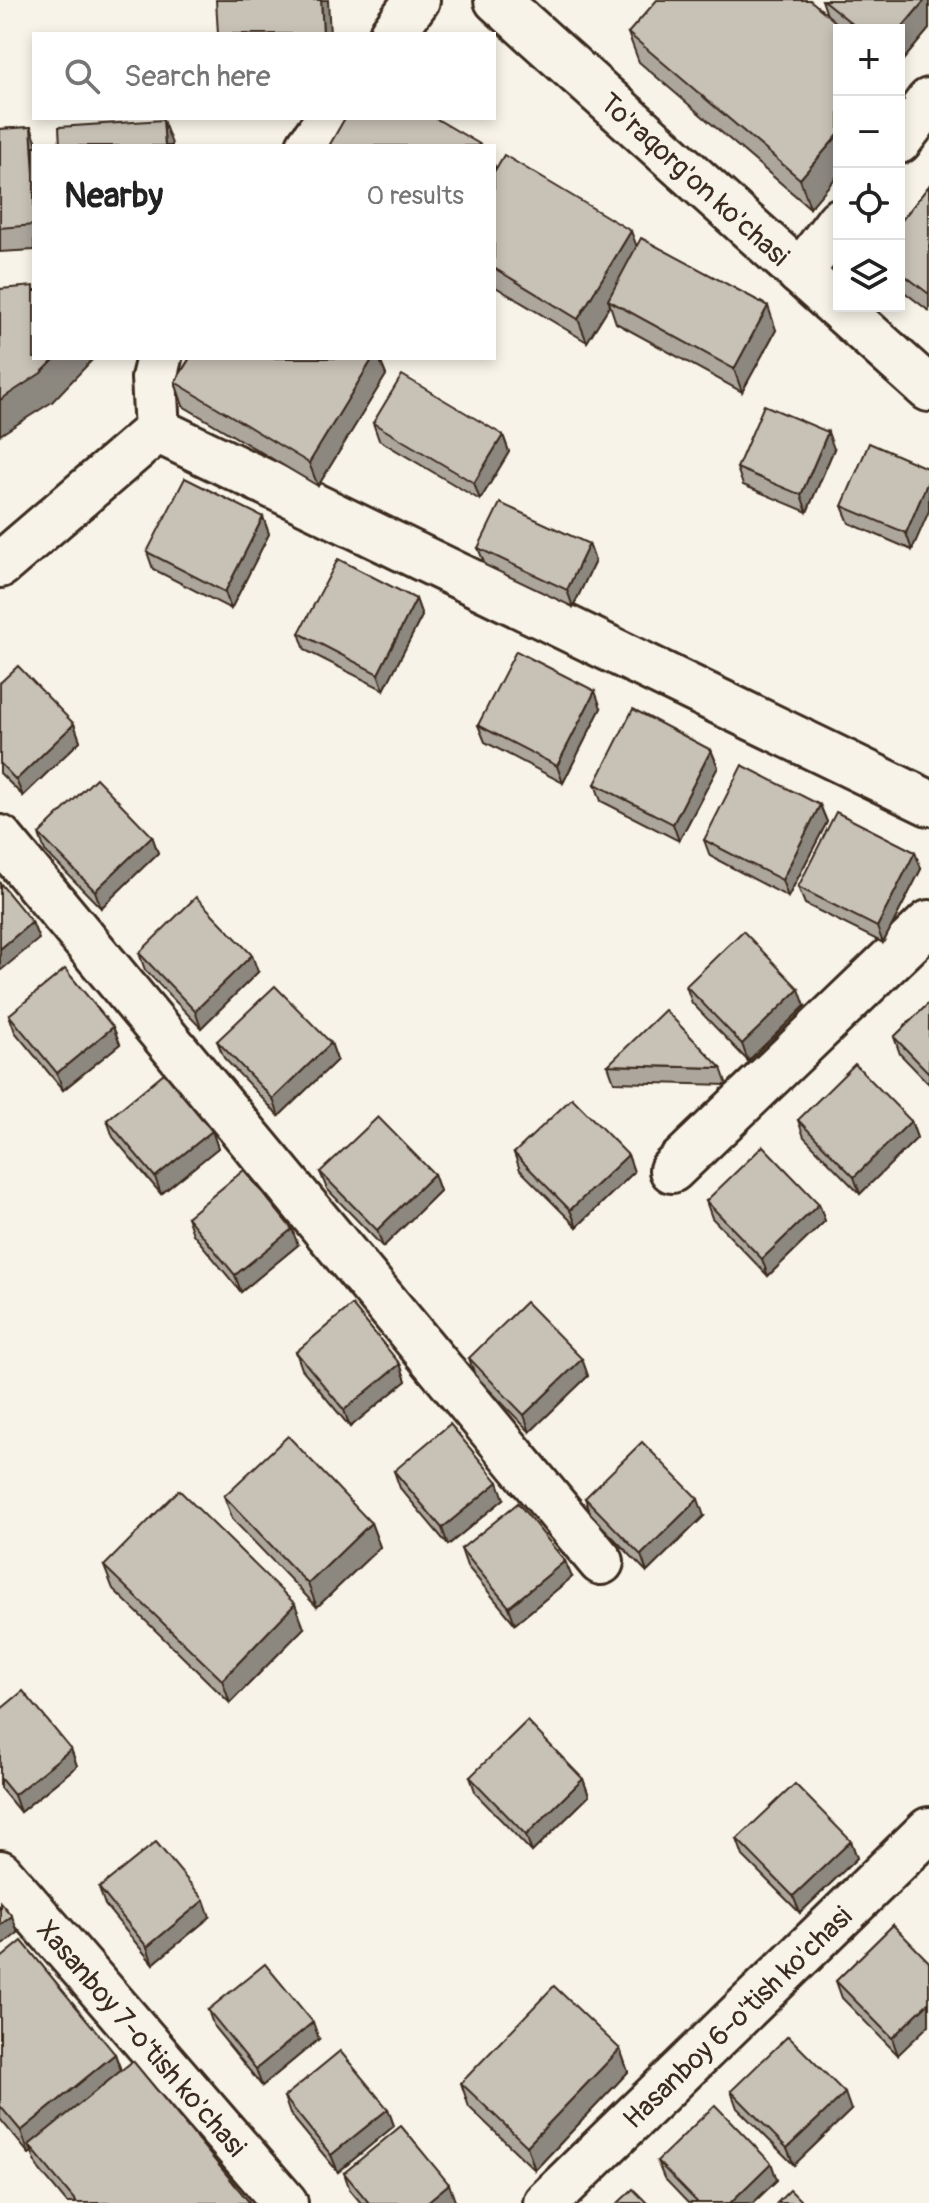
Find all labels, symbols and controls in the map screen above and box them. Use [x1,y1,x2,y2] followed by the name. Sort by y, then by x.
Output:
[833,24,905,312] map controls
[833,24,905,96] button: +
[32,32,496,120] search box
[60,54,104,98] icon: search
[124,58,271,95] text: Search here
[592,86,796,274] street label: To'raqorg'on ko'chasi
[833,96,905,168] button: −
[833,168,905,240] button: locate
[64,175,163,218] text: Nearby
[367,180,464,212] text: 0 results
[833,240,905,312] button: layers
[616,1900,860,2137] street label: Hasanboy 6-o'tish ko'chasi
[29,1914,253,2164] street label: Xasanboy 7-o'tish ko'chasi

